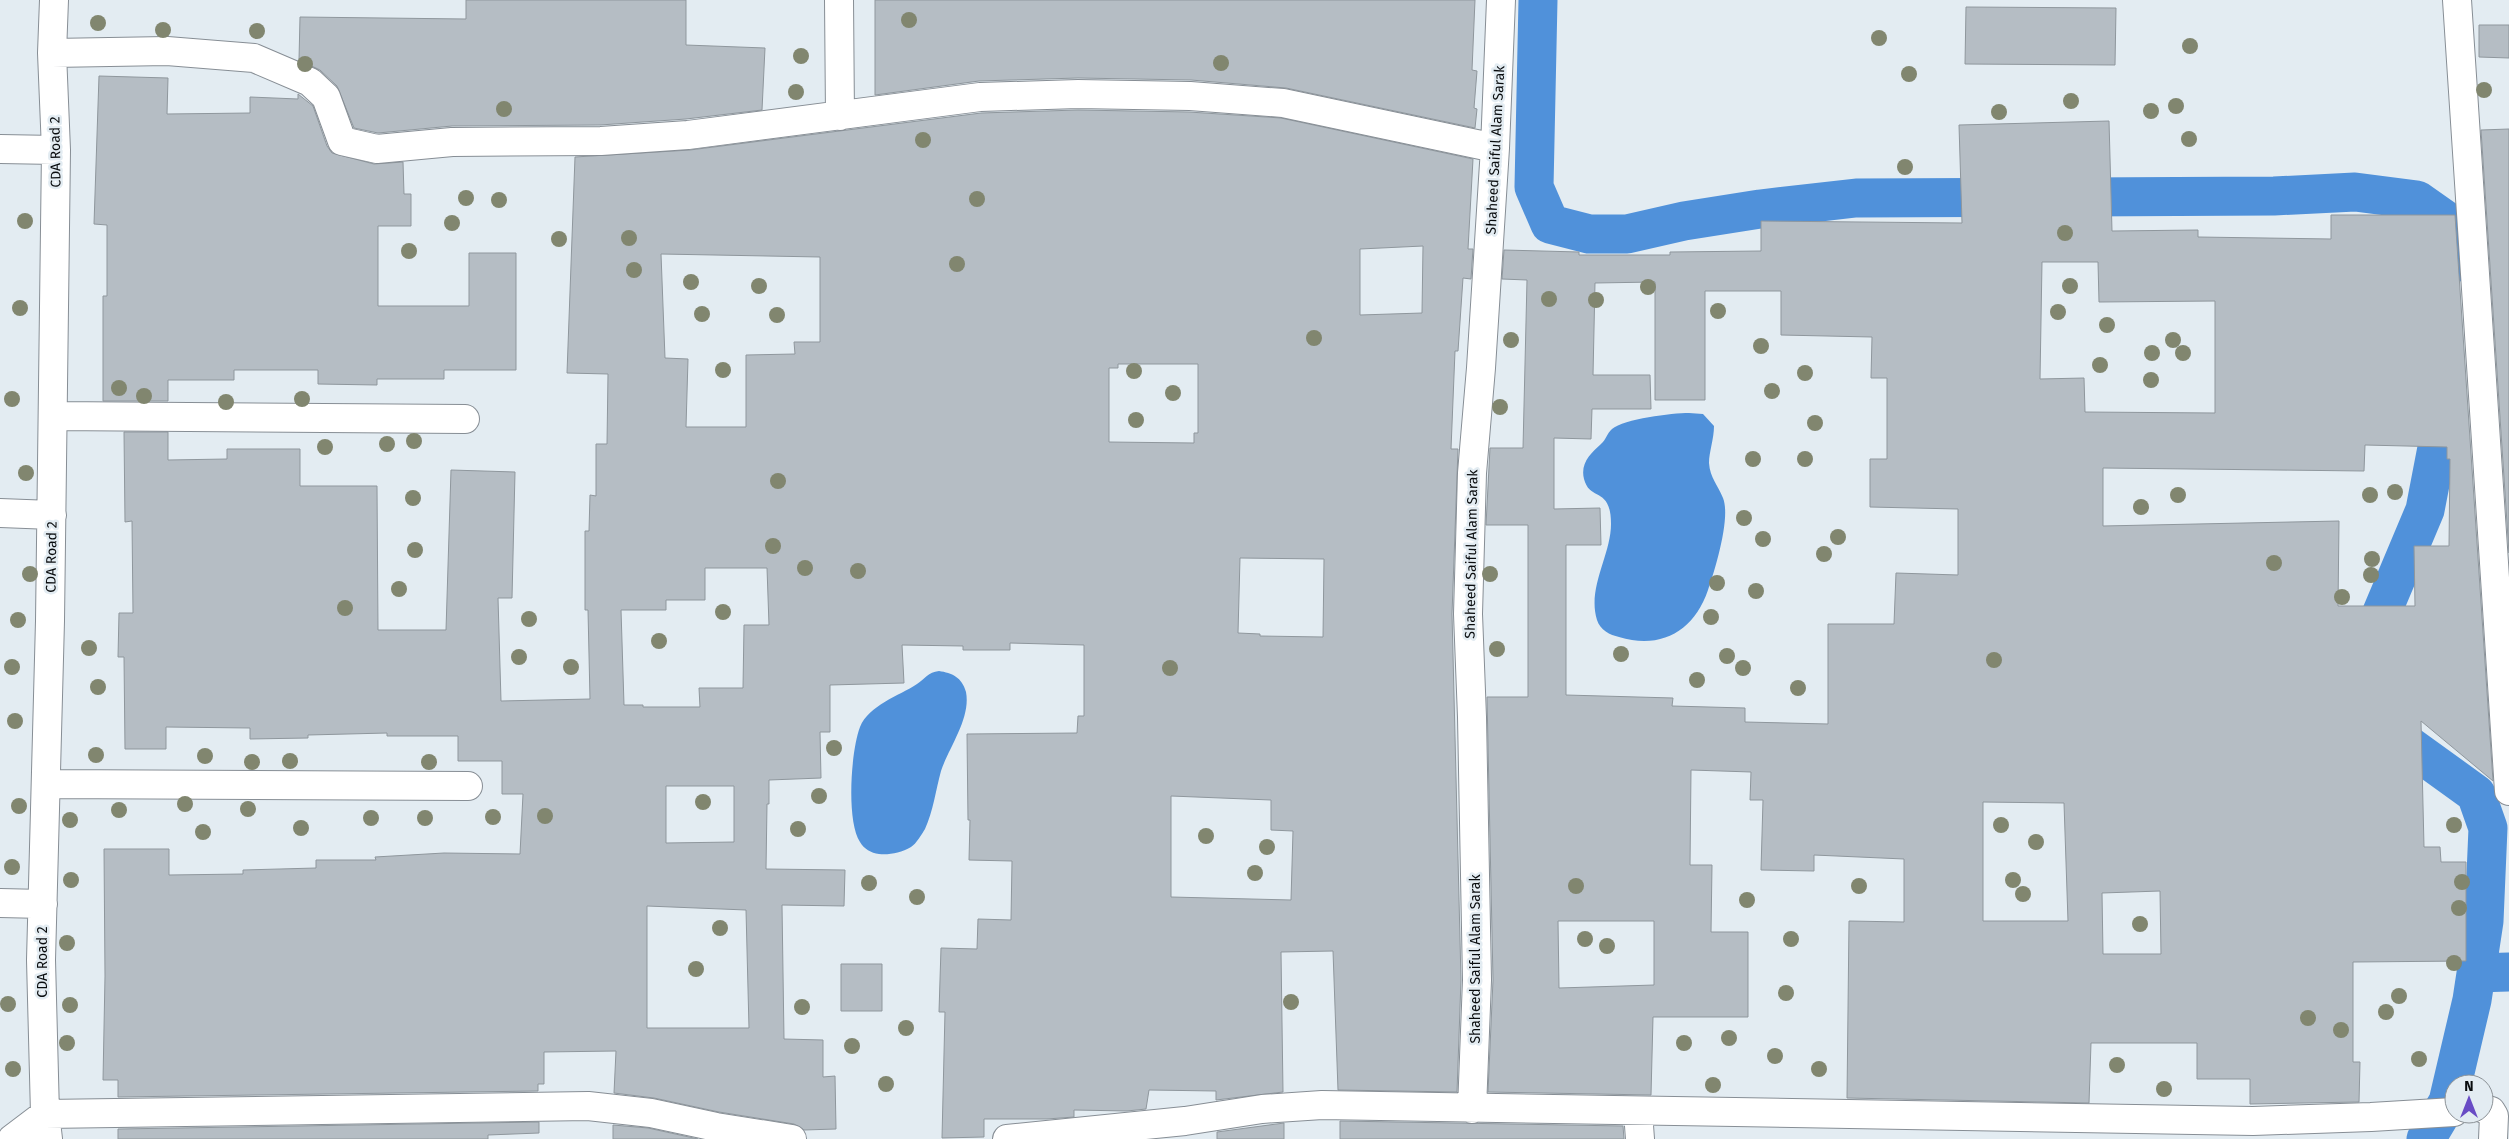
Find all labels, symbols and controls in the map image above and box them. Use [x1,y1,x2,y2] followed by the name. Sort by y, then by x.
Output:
[1483,64,1508,235] street label: Shaheed Saiful Alam Sarak
[46,116,65,188] street label: CDA Road 2
[1462,468,1481,639] street label: Shaheed Saiful Alam Sarak
[42,521,61,593] street label: CDA Road 2
[1467,874,1484,1044] street label: Shaheed Saiful Alam Sarak
[34,926,51,998] street label: CDA Road 2
[2444,1074,2494,1124] north arrow
[2464,1078,2474,1095] text: N

